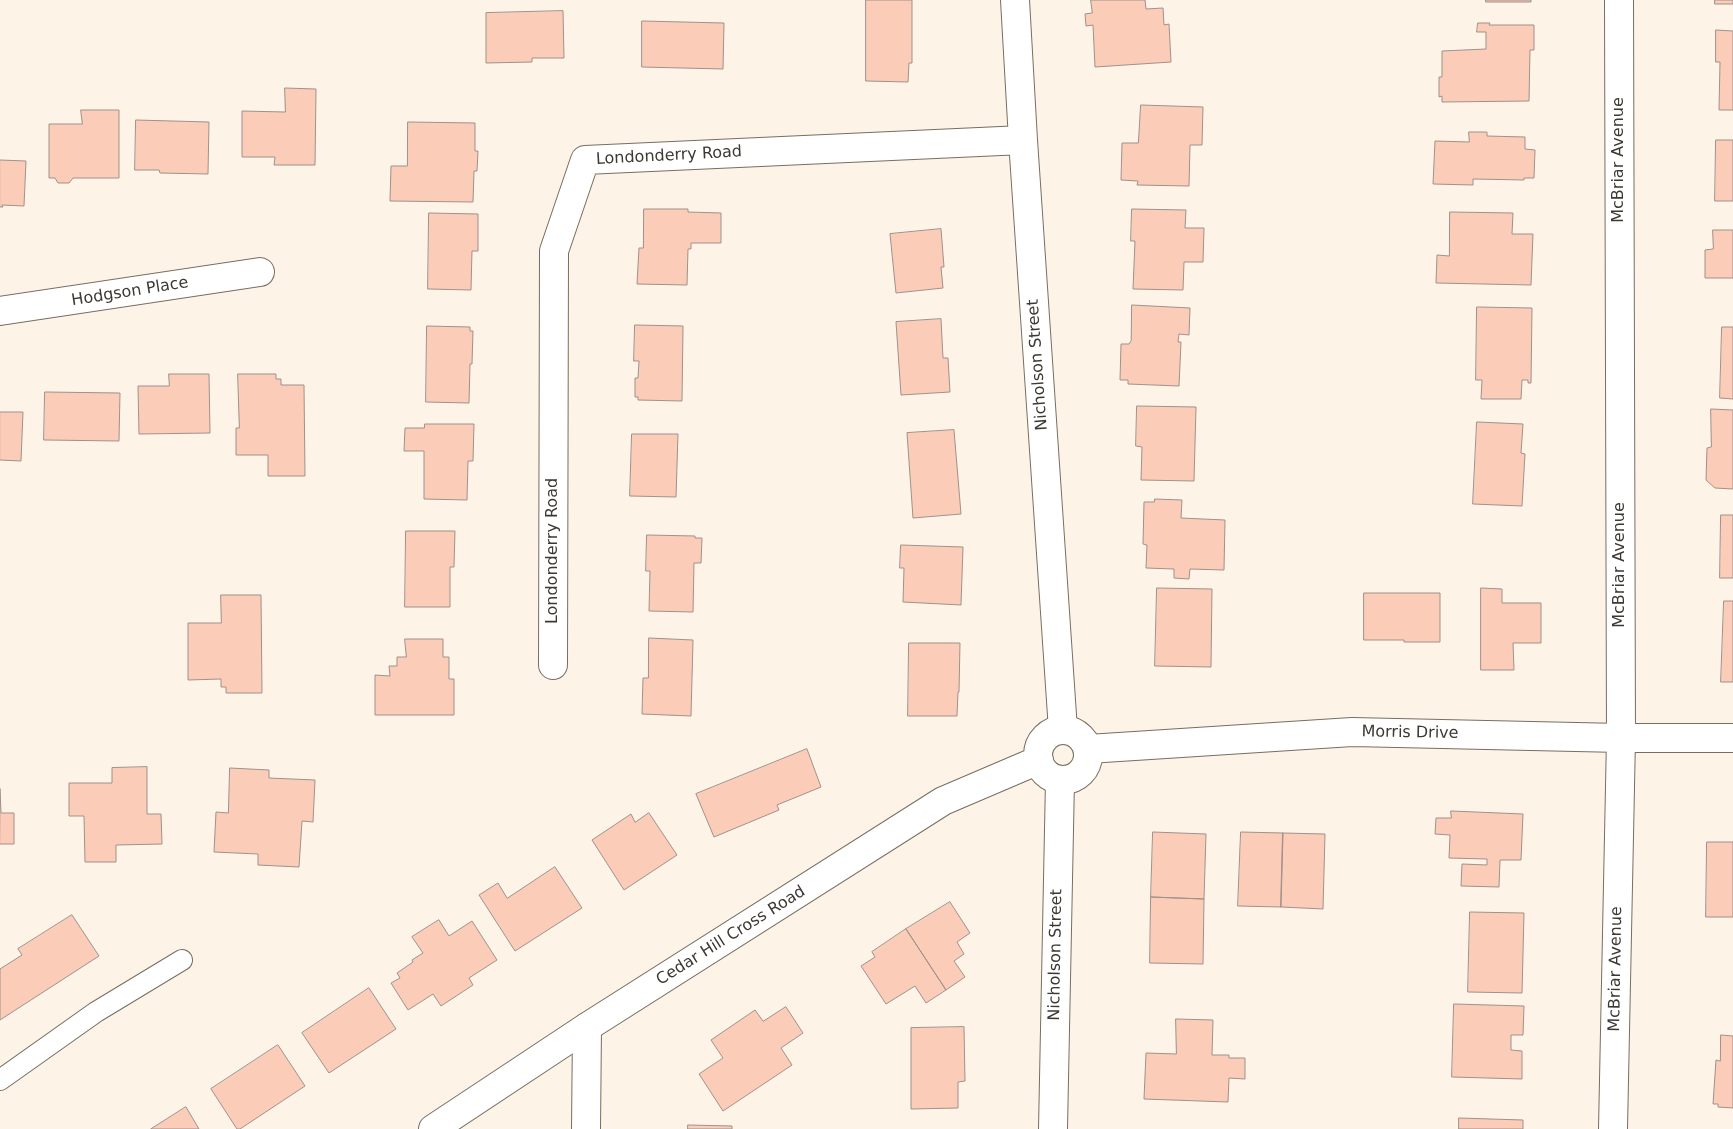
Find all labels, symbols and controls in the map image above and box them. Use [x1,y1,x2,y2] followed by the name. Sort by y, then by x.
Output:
[1609,97,1629,223] street label: McBriar Avenue
[595,143,743,169] street label: Londonderry Road
[70,273,190,311] street label: Hodgson Place
[1024,299,1052,431] street label: Nicholson Street
[543,478,563,624] street label: Londonderry Road
[1610,502,1630,628] street label: McBriar Avenue
[1361,723,1459,743] street label: Morris Drive
[653,882,809,990] street label: Cedar Hill Cross Road
[1045,889,1067,1021] street label: Nicholson Street
[1605,906,1627,1032] street label: McBriar Avenue

